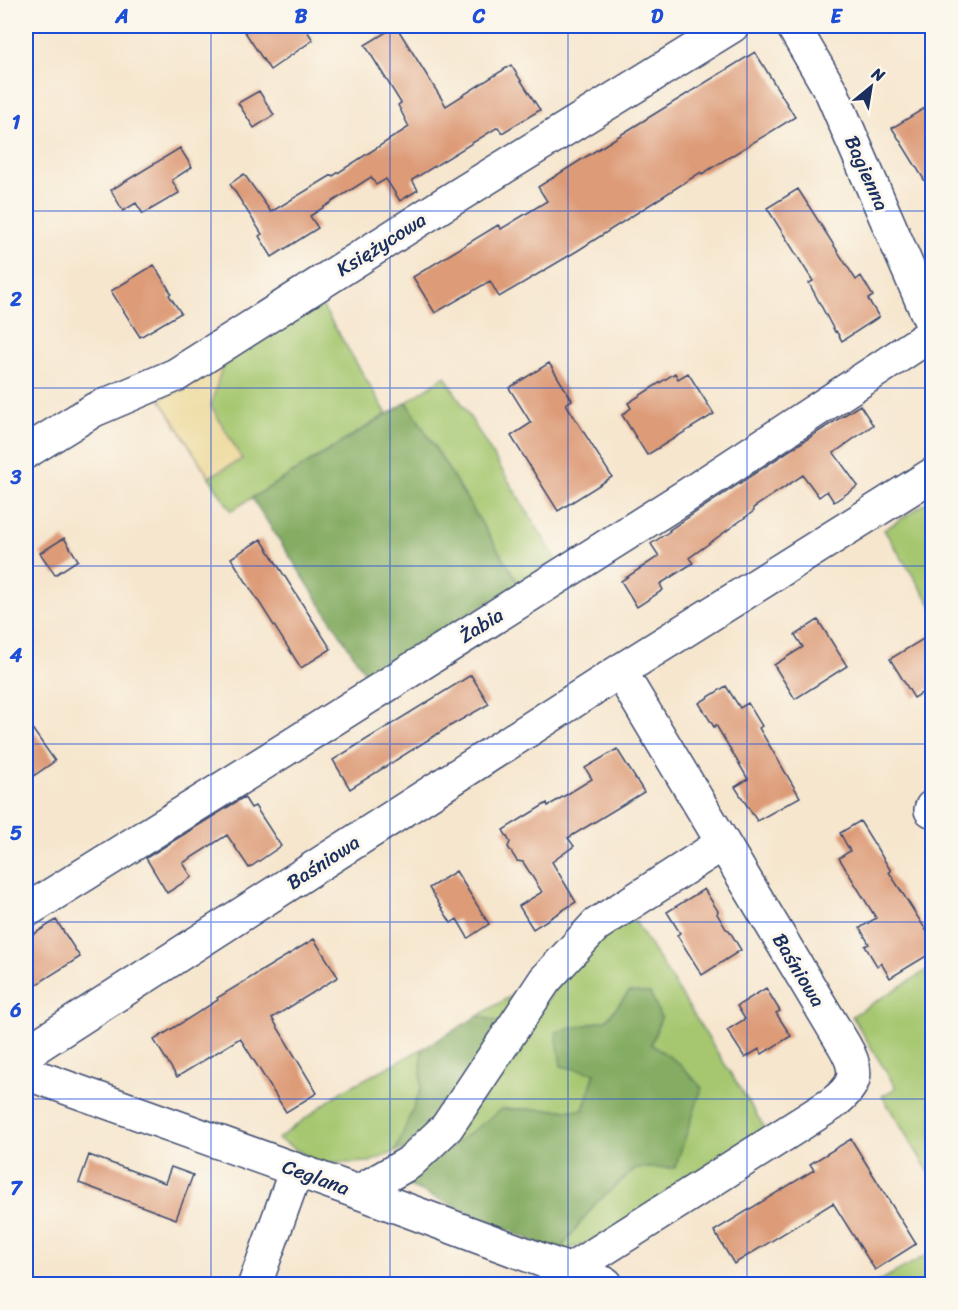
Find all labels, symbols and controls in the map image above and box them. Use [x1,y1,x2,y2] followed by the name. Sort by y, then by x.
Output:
[114,0,129,34] text: A
[295,0,308,34] text: B
[472,0,486,34] text: C
[651,0,664,34] text: D
[830,0,843,34] text: E
[841,57,901,117] north arrow
[865,59,891,90] text: N
[12,105,21,140] text: 1
[834,130,899,217] street label: Bagienna
[329,203,433,286] street label: Księżycowa
[9,282,22,317] text: 2
[10,460,22,495] text: 3
[452,598,511,653] street label: Żabia
[9,638,23,673] text: 4
[10,816,22,851] text: 5
[279,825,367,899] street label: Baśniowa
[762,926,835,1014] street label: Baśniowa
[9,993,22,1028] text: 6
[277,1149,354,1206] street label: Ceglana
[10,1171,23,1206] text: 7

